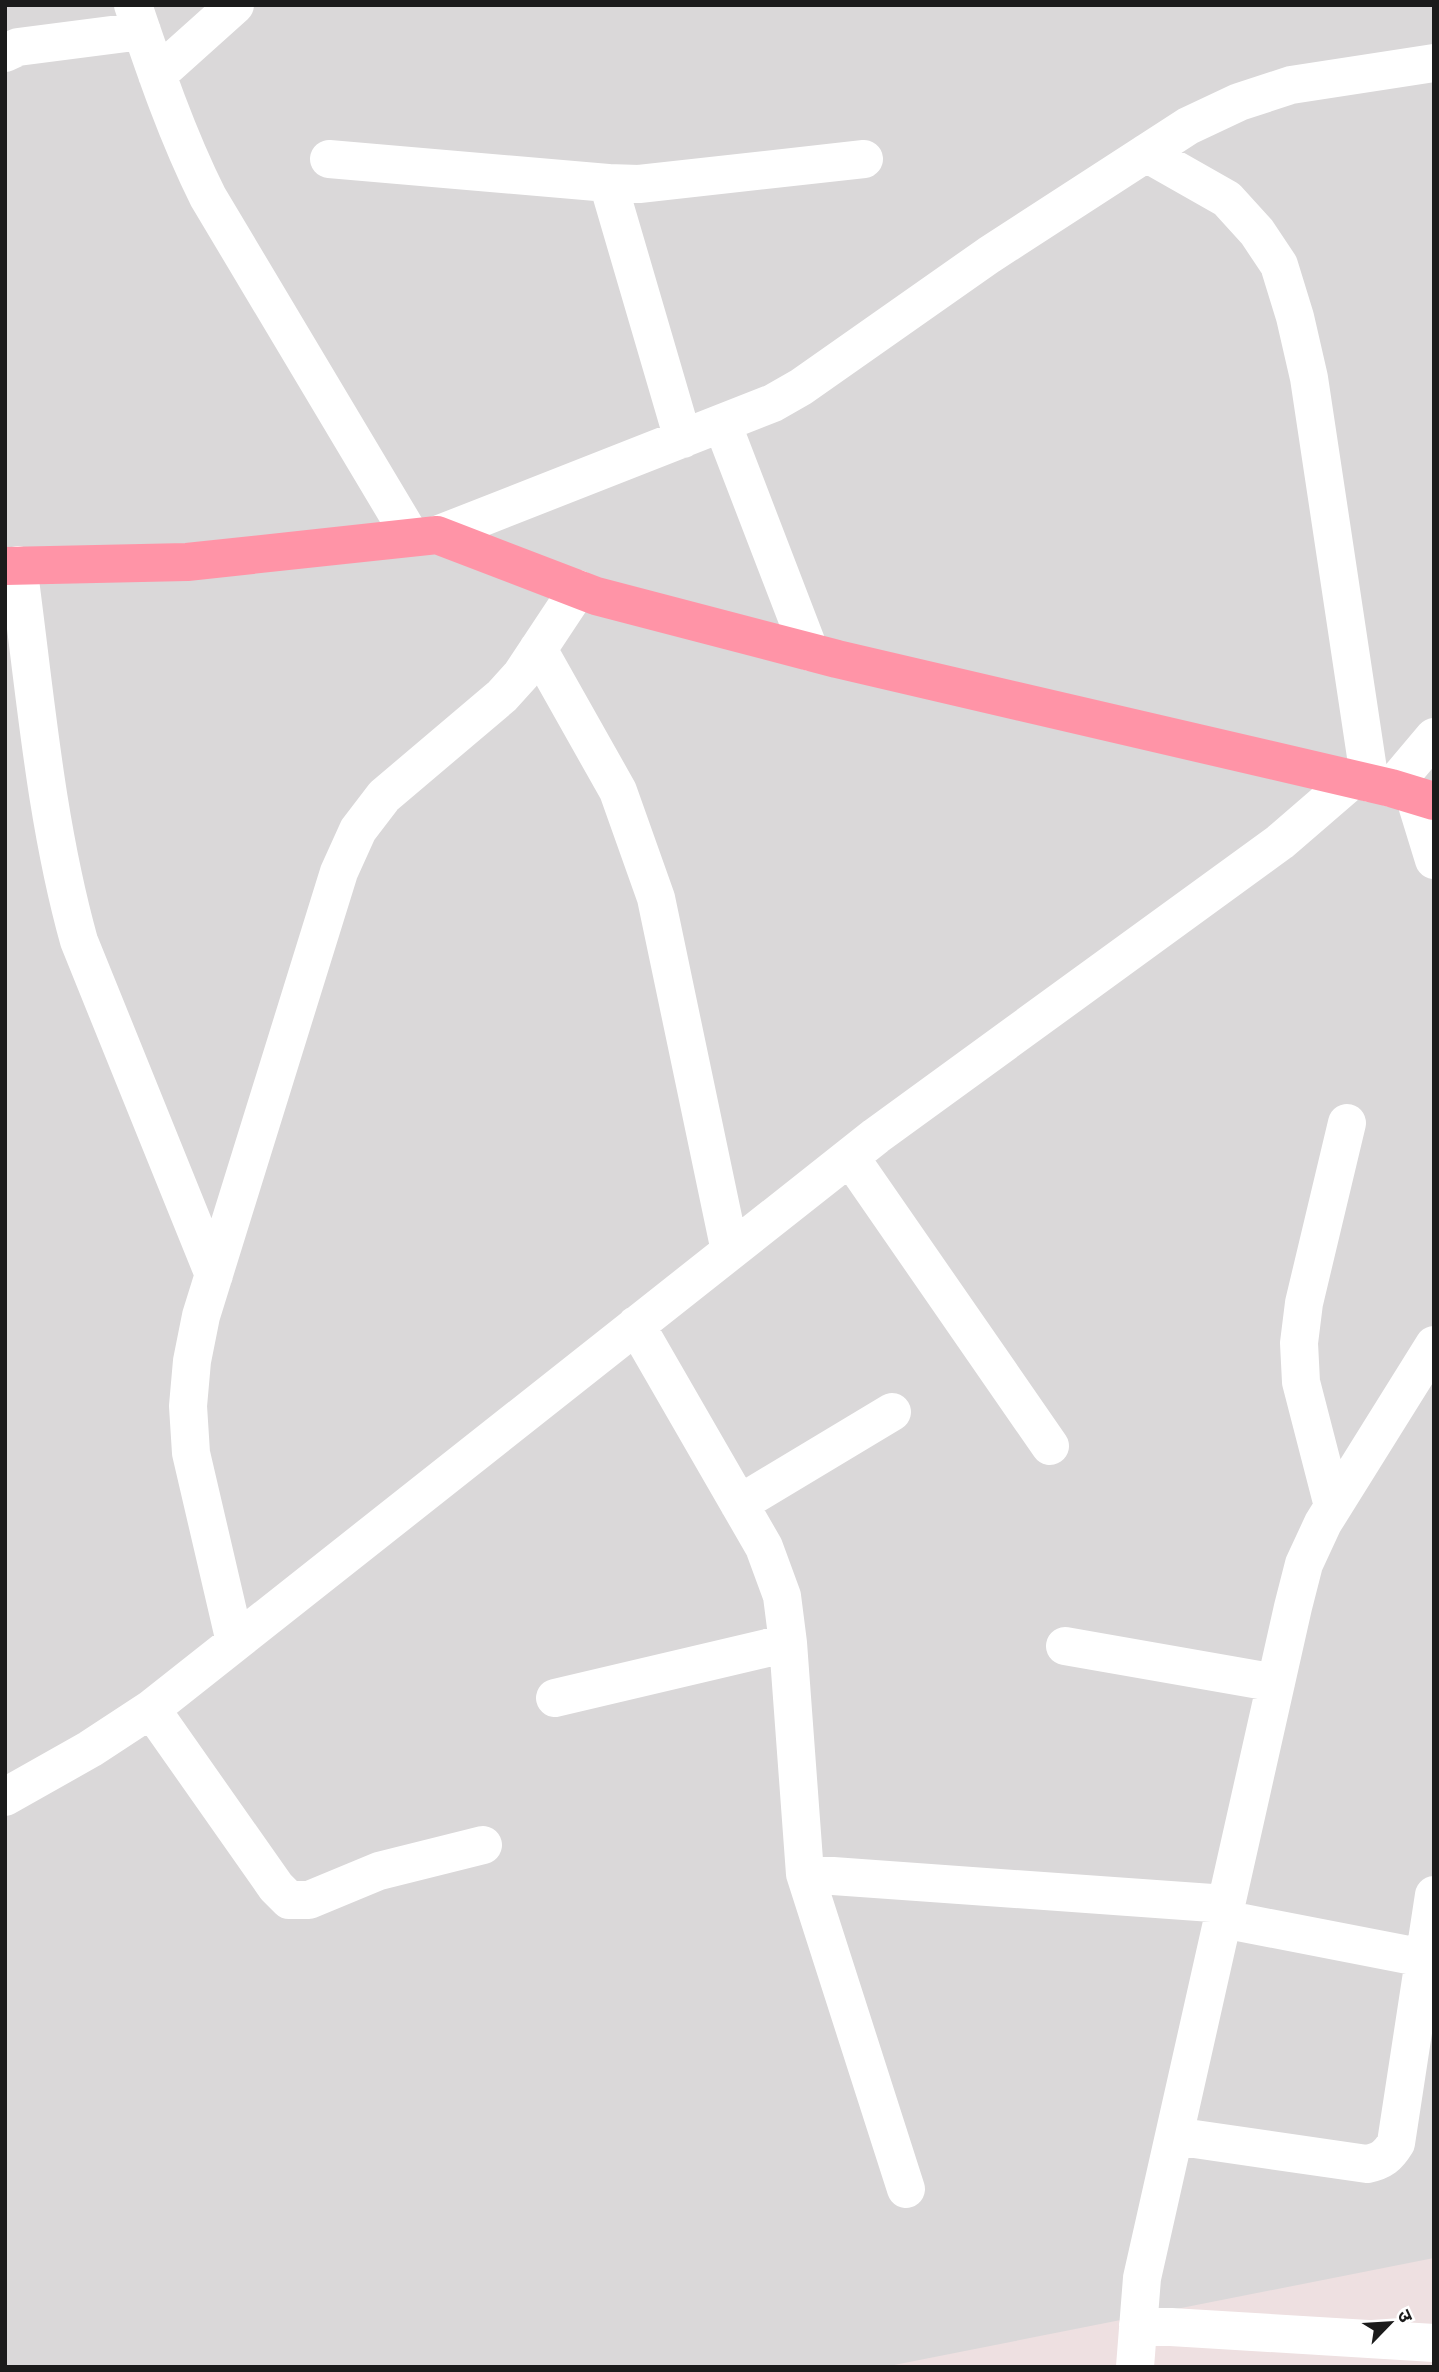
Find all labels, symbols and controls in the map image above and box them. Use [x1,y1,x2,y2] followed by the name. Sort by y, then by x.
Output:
[1355,2288,1425,2358] north arrow
[1393,2307,1415,2326] text: उ

